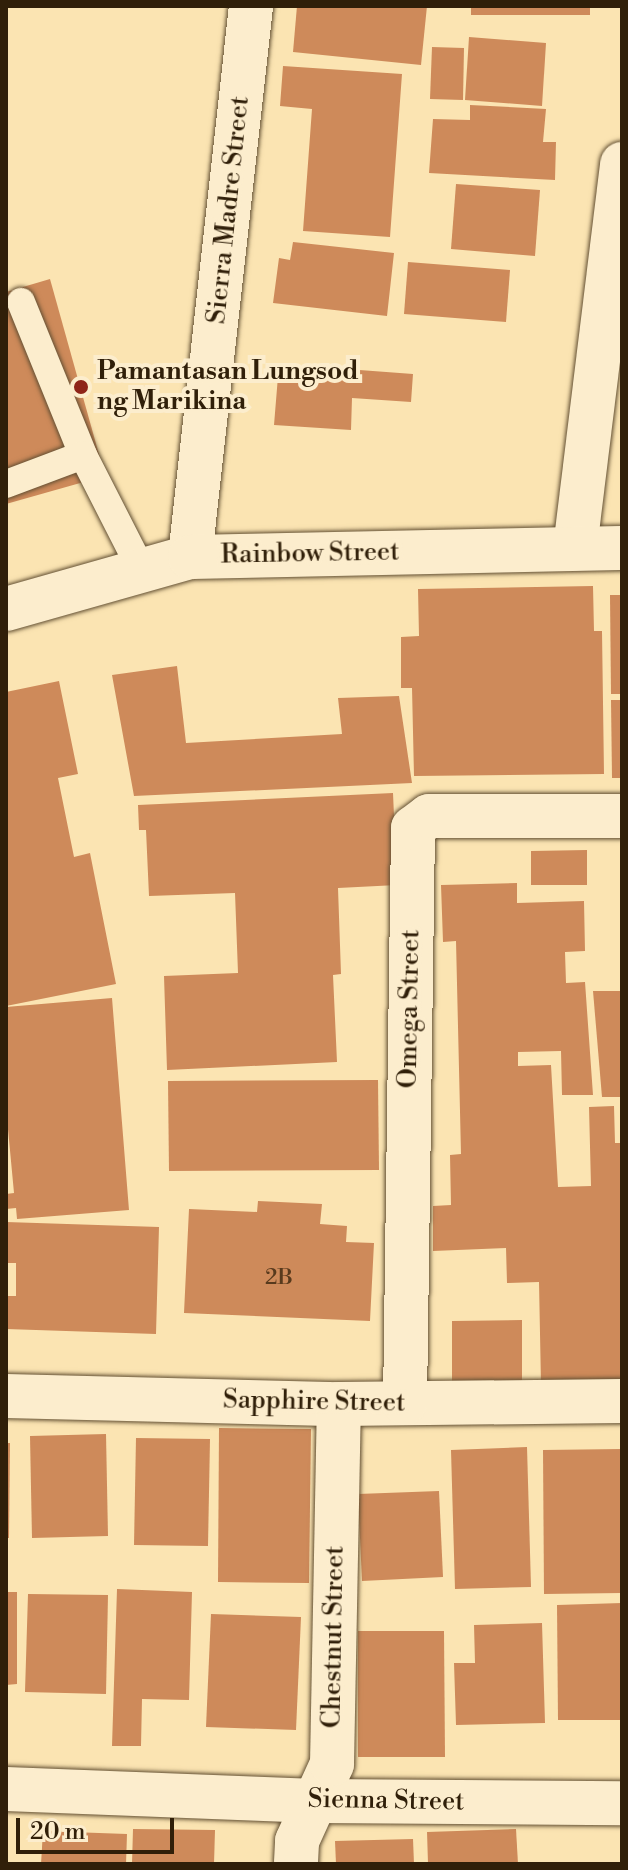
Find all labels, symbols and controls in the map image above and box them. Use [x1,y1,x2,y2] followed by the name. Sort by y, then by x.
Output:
[202,94,256,326] street label: Sierra Madre Street
[97,356,359,418] place label: Pamantasan Lungsod ng Marikina
[72,378,90,396] marker: Pamantasan Lungsod ng Marikina
[220,537,400,571] street label: Rainbow Street
[393,929,427,1089] street label: Omega Street
[265,1265,293,1291] house number: 2B
[223,1385,405,1419] street label: Sapphire Street
[317,1545,351,1729] street label: Chestnut Street
[307,1784,465,1818] street label: Sienna Street
[20,1802,178,1852] scale bar
[30,1817,86,1847] text: 20 m

